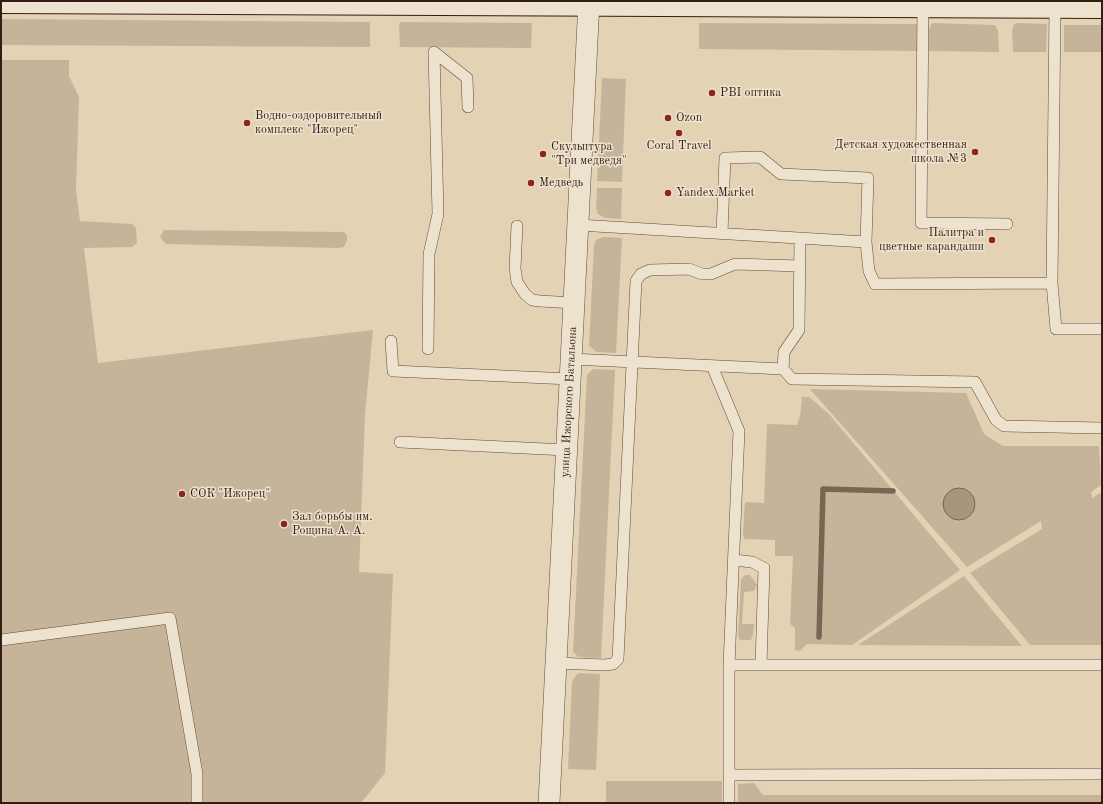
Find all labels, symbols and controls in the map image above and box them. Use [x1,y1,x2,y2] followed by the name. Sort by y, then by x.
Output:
[720,86,781,100] place label: PBI оптика
[707,88,717,98] marker: PBI оптика
[255,109,382,137] place label: Водно-оздоровительный комплекс "Ижорец"
[676,111,702,125] place label: Ozon
[663,113,673,123] marker: Ozon
[242,118,252,128] marker: Водно-оздоровительный комплекс "Ижорец"
[674,128,684,138] marker: Coral Travel
[835,138,967,166] place label: Детская художественная школа №3
[646,139,712,153] place label: Coral Travel
[551,140,627,168] place label: Скульптура "Три медведя"
[970,147,980,157] marker: Детская художественная школа №3
[538,149,548,159] marker: Скульптура "Три медведя"
[539,176,583,190] place label: Медведь
[526,178,536,188] marker: Медведь
[676,186,755,200] place label: Yandex.Market
[663,188,673,198] marker: Yandex.Market
[879,226,984,254] place label: Палитра и цветные карандаши
[987,235,997,245] marker: Палитра и цветные карандаши
[558,326,580,478] street label: улица Ижорского Батальона
[190,487,270,501] place label: СОК "Ижорец"
[177,489,187,499] marker: СОК "Ижорец"
[292,510,372,538] place label: Зал борьбы им. Рощина А. А.
[279,519,289,529] marker: Зал борьбы им. Рощина А. А.

